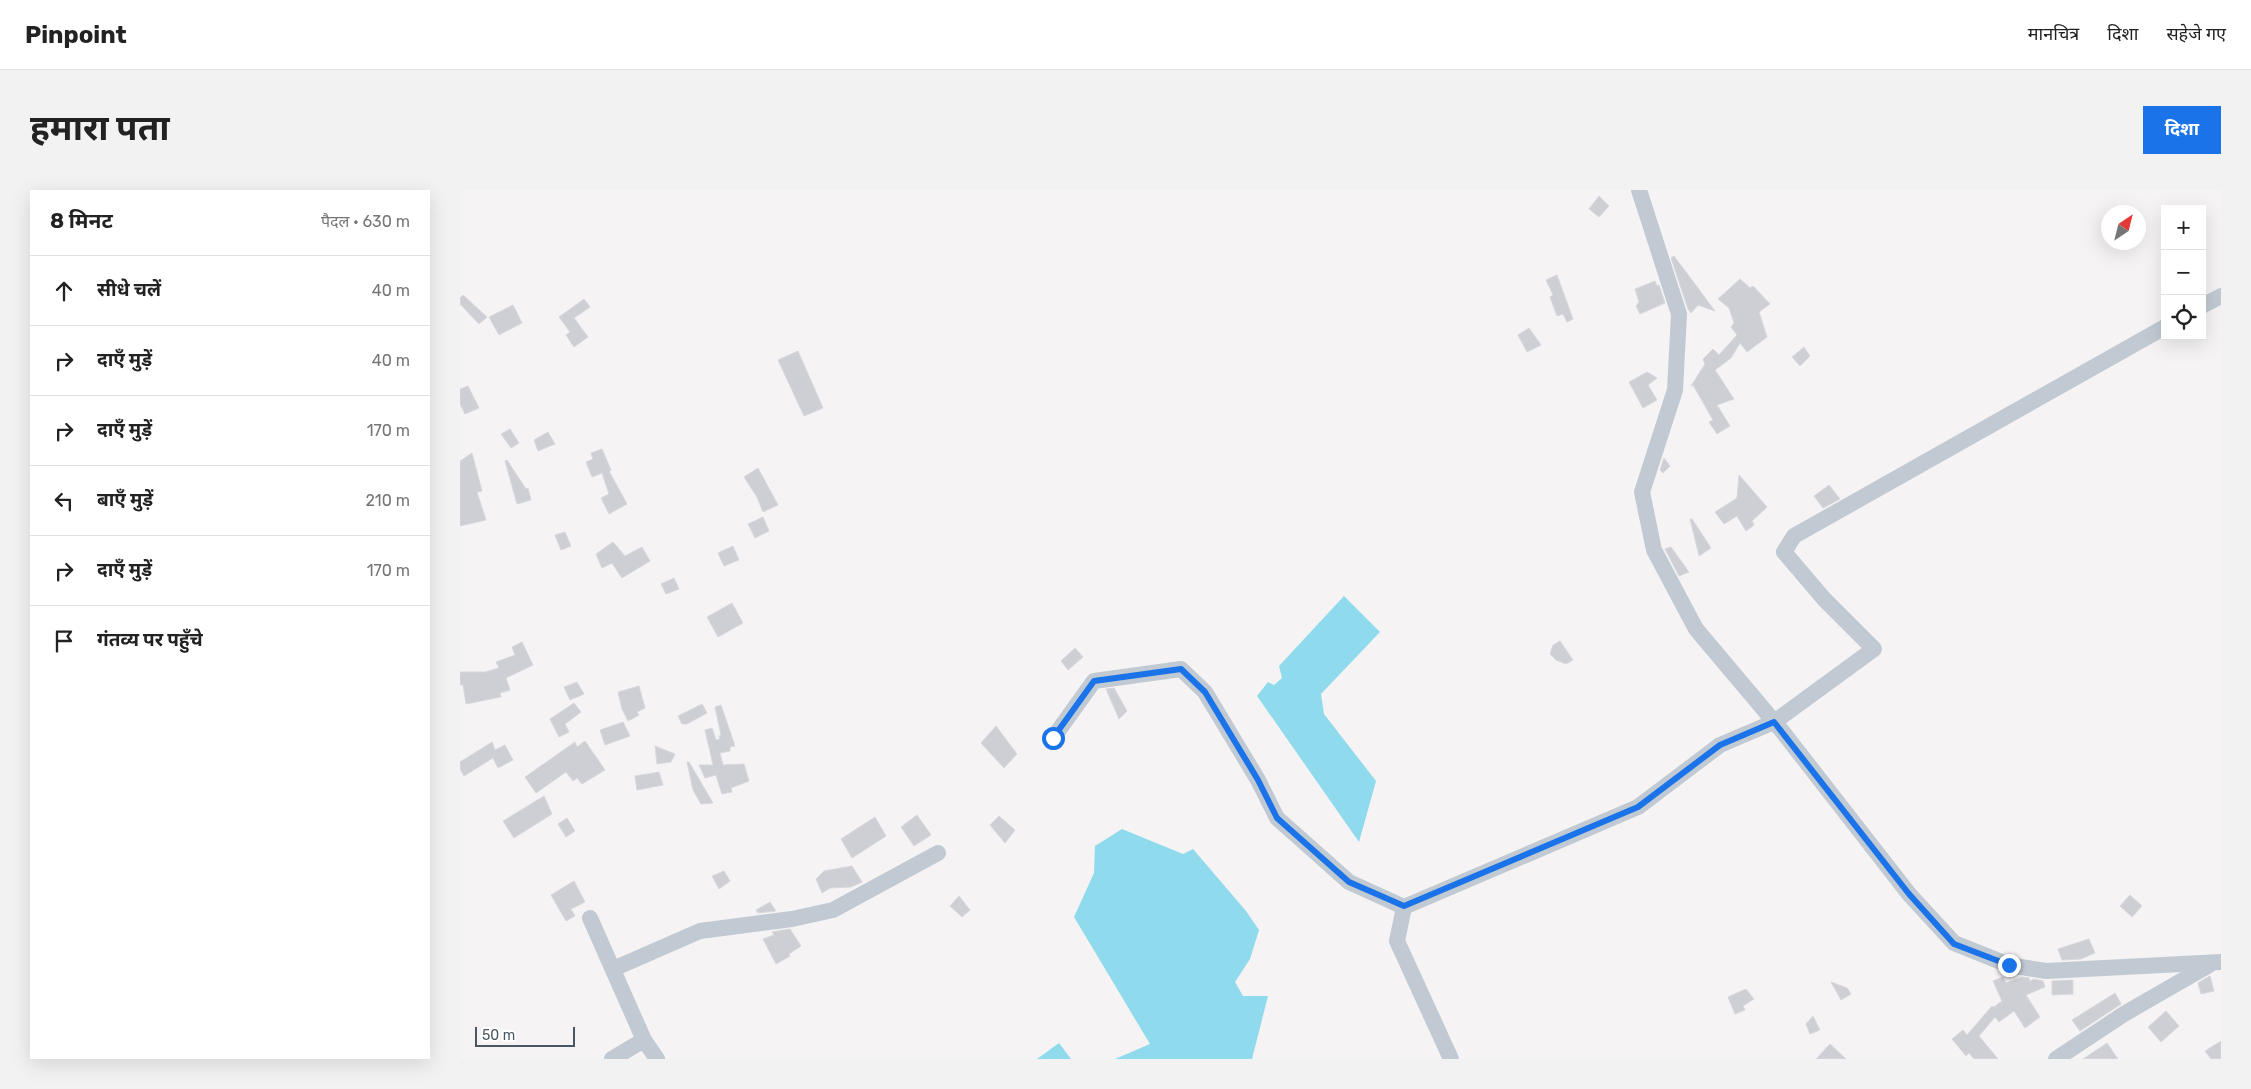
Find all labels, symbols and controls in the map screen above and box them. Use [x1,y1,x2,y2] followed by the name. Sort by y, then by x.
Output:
[25,21,127,49] text: Pinpoint
[2028,23,2079,45] text: मानचित्र
[2107,23,2138,45] text: दिशा
[2166,23,2226,45] text: सहेजे गए
[2143,106,2221,154] button: दिशा
[30,107,170,149] text: हमारा पता
[2101,205,2146,250] north arrow
[2161,205,2206,340] map controls
[2161,205,2206,250] button: +
[50,208,113,233] text: 8 मिनट
[321,212,410,231] text: पैदल · 630 m
[2161,250,2206,295] button: −
[50,277,78,305] icon: ahead
[97,278,161,301] text: सीधे चलें
[372,281,410,300] text: 40 m
[2161,295,2206,340] button: locate
[50,347,78,375] icon: right
[97,348,152,371] text: दाएँ मुड़ें
[372,351,410,370] text: 40 m
[50,417,78,445] icon: right
[97,418,152,441] text: दाएँ मुड़ें
[367,421,410,440] text: 170 m
[50,487,78,515] icon: left
[97,488,153,511] text: बाएँ मुड़ें
[365,491,410,510] text: 210 m
[50,557,78,585] icon: right
[97,558,152,581] text: दाएँ मुड़ें
[367,561,410,580] text: 170 m
[50,627,78,655] icon: arrive
[97,628,203,651] text: गंतव्य पर पहुँचे
[1042,727,1065,750] route start
[1998,954,2021,977] route end
[475,1024,575,1047] scale bar
[482,1027,515,1044] text: 50 m

